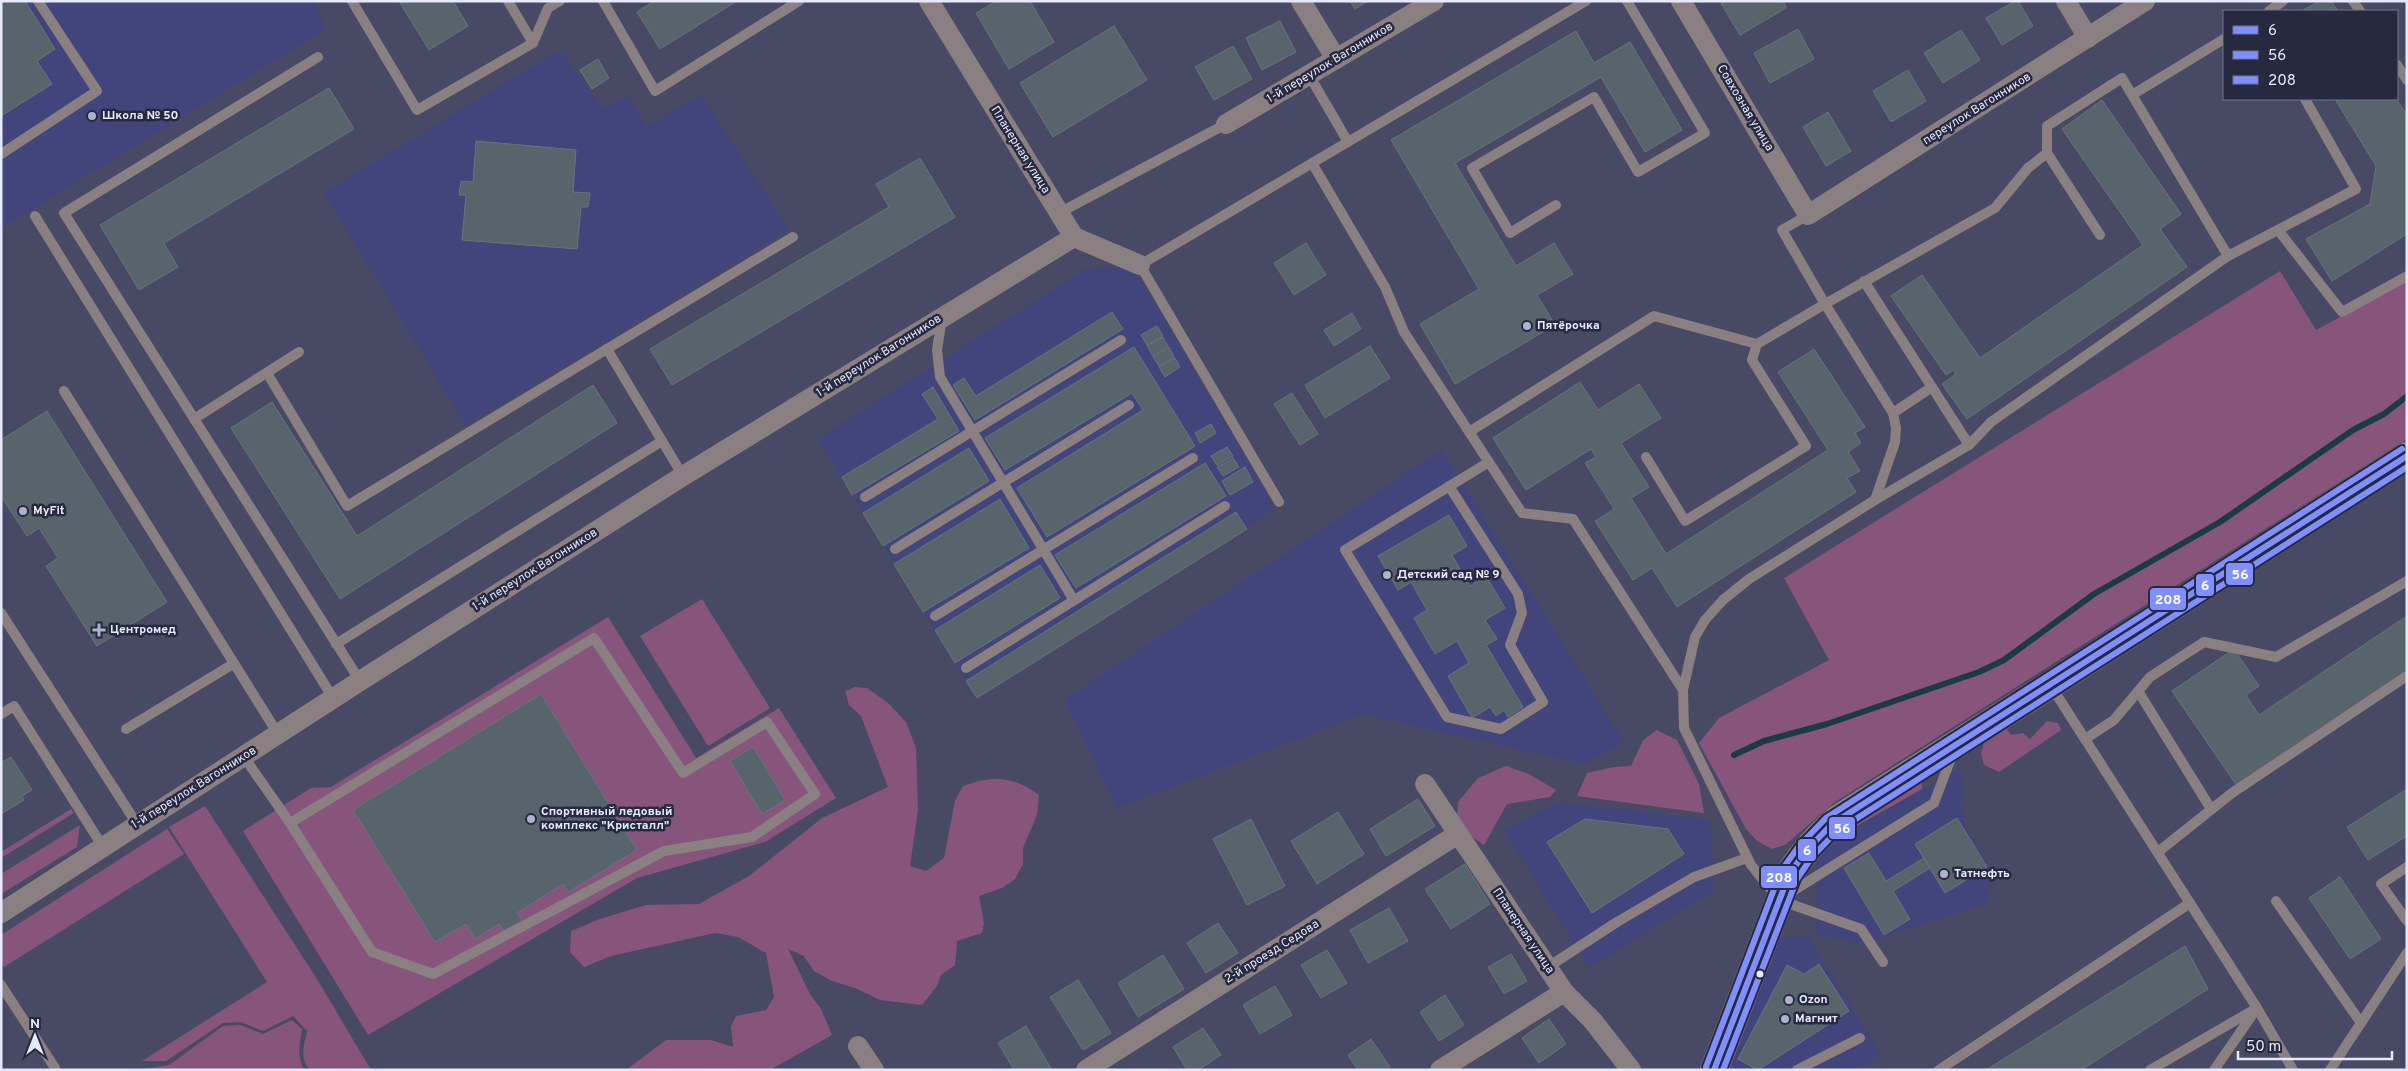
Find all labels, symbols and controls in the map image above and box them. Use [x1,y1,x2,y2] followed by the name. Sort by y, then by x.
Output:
[2223,10,2398,100] legend
[1264,19,1396,107] street label: 1-й переулок Вагонников
[2268,22,2277,41] text: 6
[2268,47,2286,66] text: 56
[1713,62,1777,154] street label: Совхозная улица
[1920,69,2034,149] street label: переулок Вагонников
[2268,72,2296,91] text: 208
[987,103,1053,197] street label: Планерная улица
[102,108,178,124] place label: Школа № 50
[86,110,98,122] marker: Школа № 50
[813,311,945,401] street label: 1-й переулок Вагонников
[1537,318,1600,334] place label: Пятёрочка
[1521,320,1533,332] marker: Пятёрочка
[33,503,65,519] place label: MyFit
[17,505,29,517] marker: MyFit
[469,525,601,615] street label: 1-й переулок Вагонников
[2225,562,2254,586] line badge: 56
[1397,567,1500,583] place label: Детский сад № 9
[2231,567,2249,584] text: 56
[1381,569,1393,581] marker: Детский сад № 9
[2195,573,2215,597] line badge: 6
[2201,578,2209,595] text: 6
[2149,587,2187,611] line badge: 208
[2155,592,2181,609] text: 208
[110,622,176,638] place label: Центромед
[92,623,106,637] marker: Центромед
[128,743,260,833] street label: 1-й переулок Вагонников
[541,804,673,834] place label: Спортивный ледовый комплекс "Кристалл"
[525,813,537,825] marker: Спортивный ледовый комплекс "Кристалл"
[1828,816,1856,840] line badge: 56
[1833,821,1851,838] text: 56
[1797,838,1817,862] line badge: 6
[1803,843,1811,860] text: 6
[1760,865,1798,889] line badge: 208
[1954,866,2010,882] place label: Татнефть
[1938,868,1950,880] marker: Татнефть
[1766,870,1792,887] text: 208
[1488,885,1558,977] street label: Планерная улица
[1222,916,1322,988] street label: 2-й проезд Седова
[1755,969,1765,979] unlabelled marker
[1799,992,1828,1008] place label: Ozon
[1783,994,1795,1006] marker: Ozon
[10,1011,60,1061] north arrow
[1795,1011,1838,1027] place label: Магнит
[1779,1013,1791,1025] marker: Магнит
[30,1016,40,1033] text: N
[2238,1028,2392,1060] scale bar
[2246,1038,2281,1057] text: 50 m

